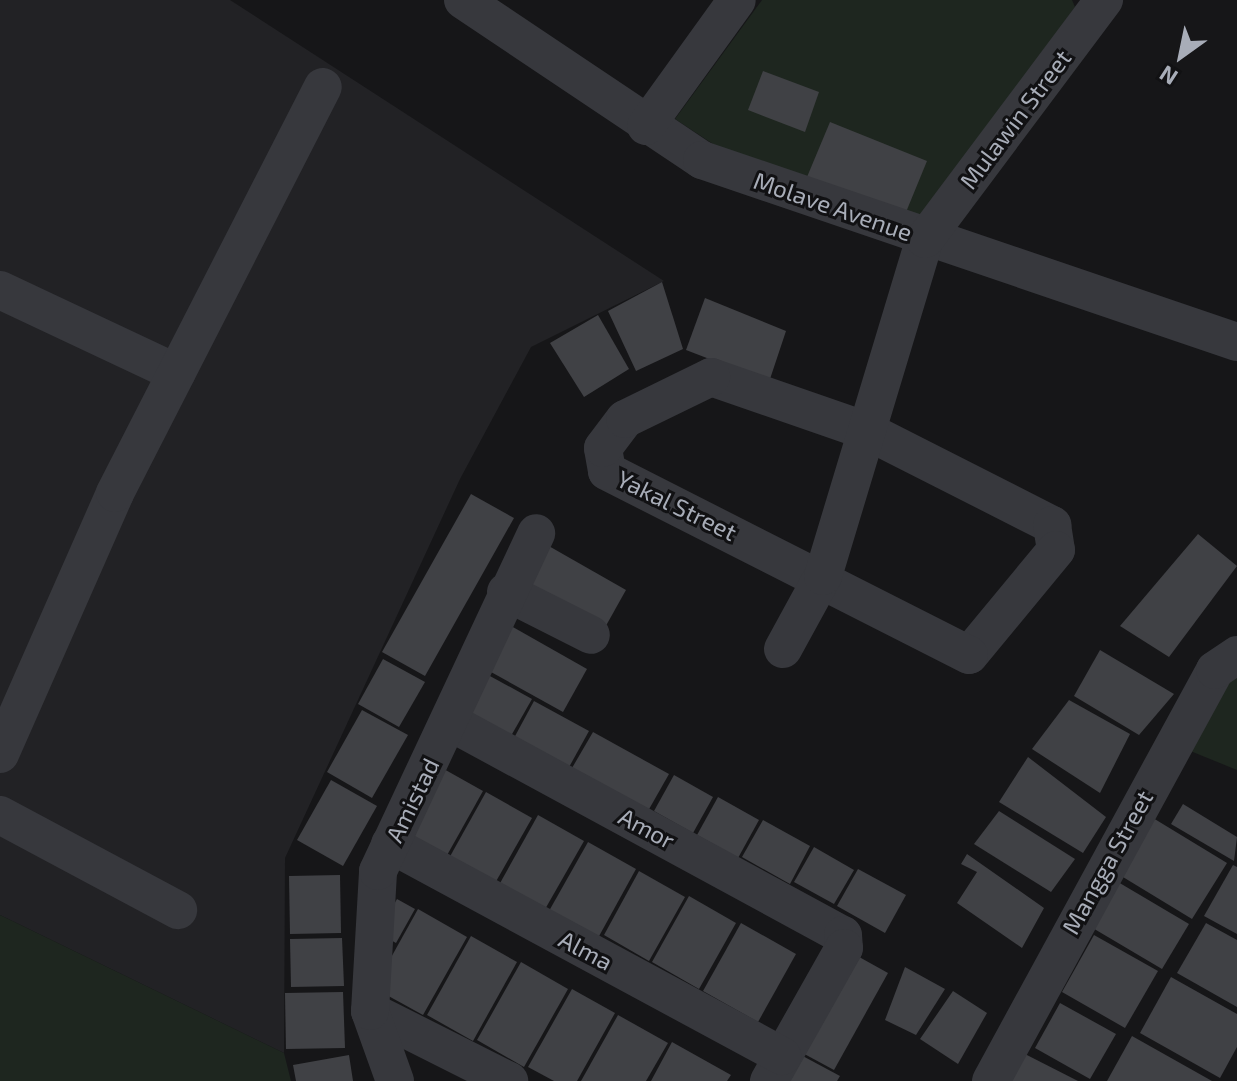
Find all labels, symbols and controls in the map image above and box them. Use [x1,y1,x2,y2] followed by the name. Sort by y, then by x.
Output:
[1141,16,1221,96] north arrow
[953,44,1077,194] street label: Mulawin Street
[1154,61,1182,91] text: N
[750,165,916,247] street label: Molave Avenue
[612,464,742,546] street label: Yakal Street
[379,753,445,847] street label: Amistad
[1056,785,1158,939] street label: Mangga Street
[614,801,680,855] street label: Amor
[554,924,618,976] street label: Alma

